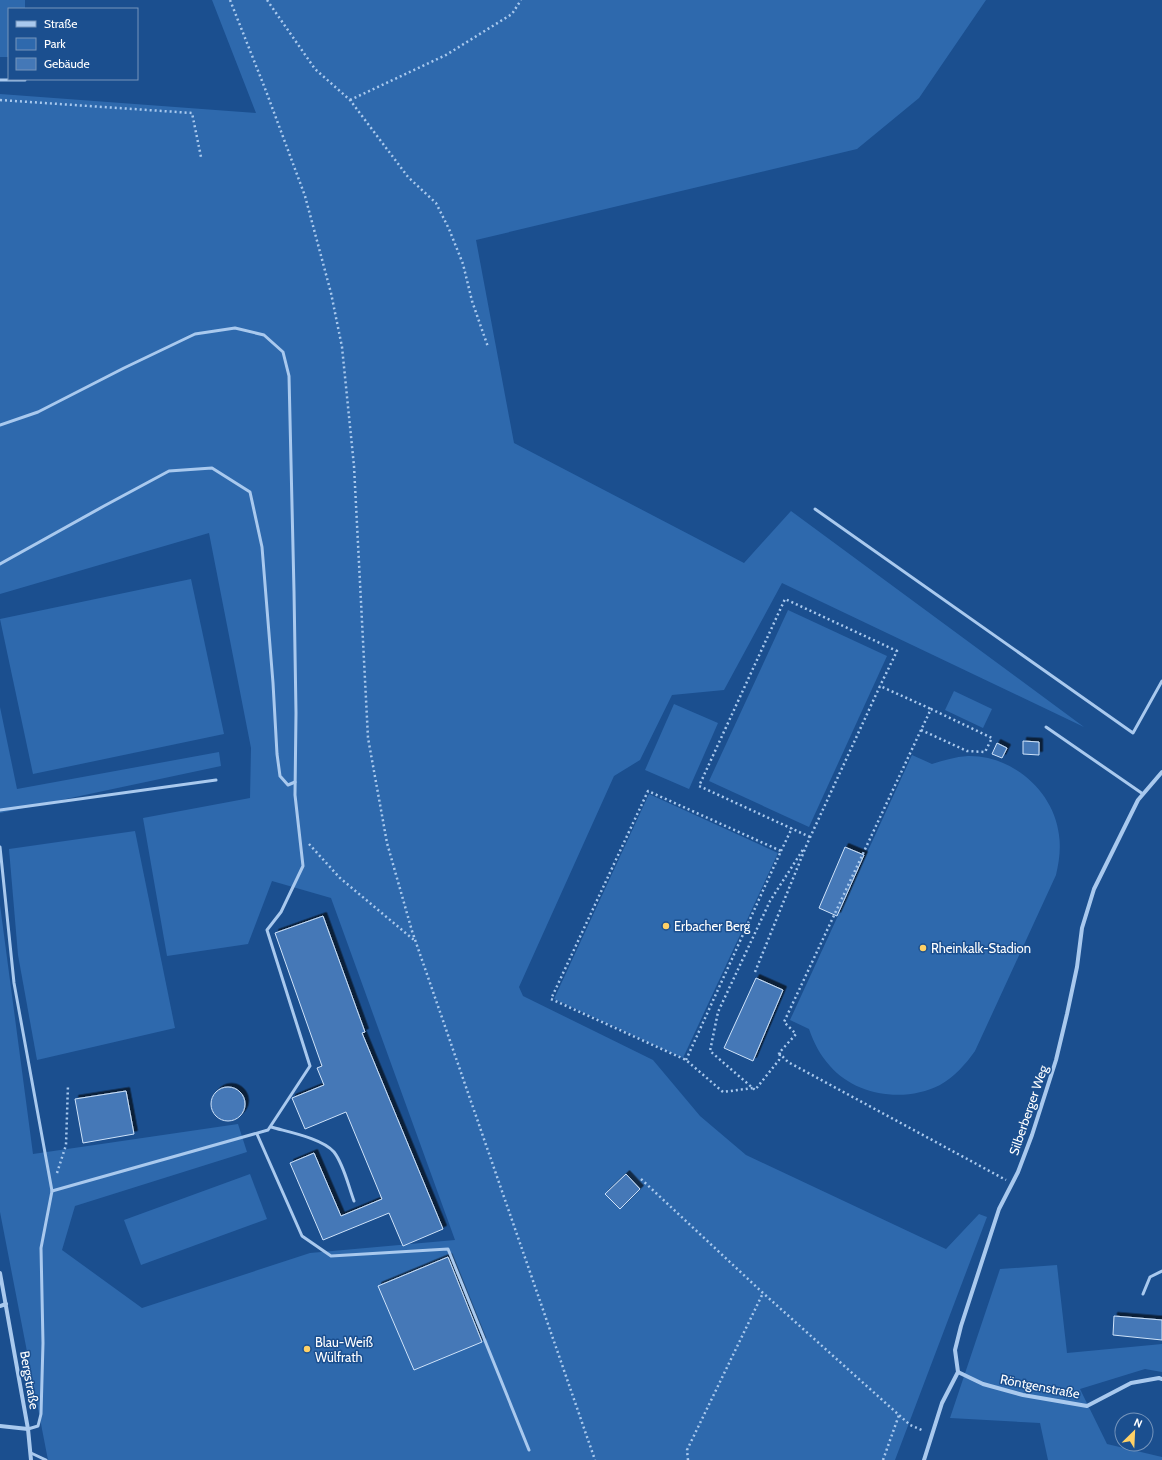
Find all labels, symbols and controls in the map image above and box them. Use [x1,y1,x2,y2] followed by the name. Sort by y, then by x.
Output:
[8,8,138,80] legend
[44,16,77,31] text: Straße
[44,36,66,51] text: Park
[44,56,90,71] text: Gebäude
[674,918,751,934] place label: Erbacher Berg
[661,921,671,931] marker: Erbacher Berg
[931,940,1031,956] place label: Rheinkalk-Stadion
[918,943,928,953] marker: Rheinkalk-Stadion
[1005,1062,1051,1157] street label: Silberberger Weg
[315,1334,373,1365] place label: Blau-Weiß Wülfrath
[302,1344,312,1354] marker: Blau-Weiß Wülfrath
[17,1350,43,1411] street label: Bergstraße
[999,1370,1082,1402] street label: Röntgenstraße
[1114,1412,1154,1452] north arrow
[1132,1415,1144,1431] text: N

